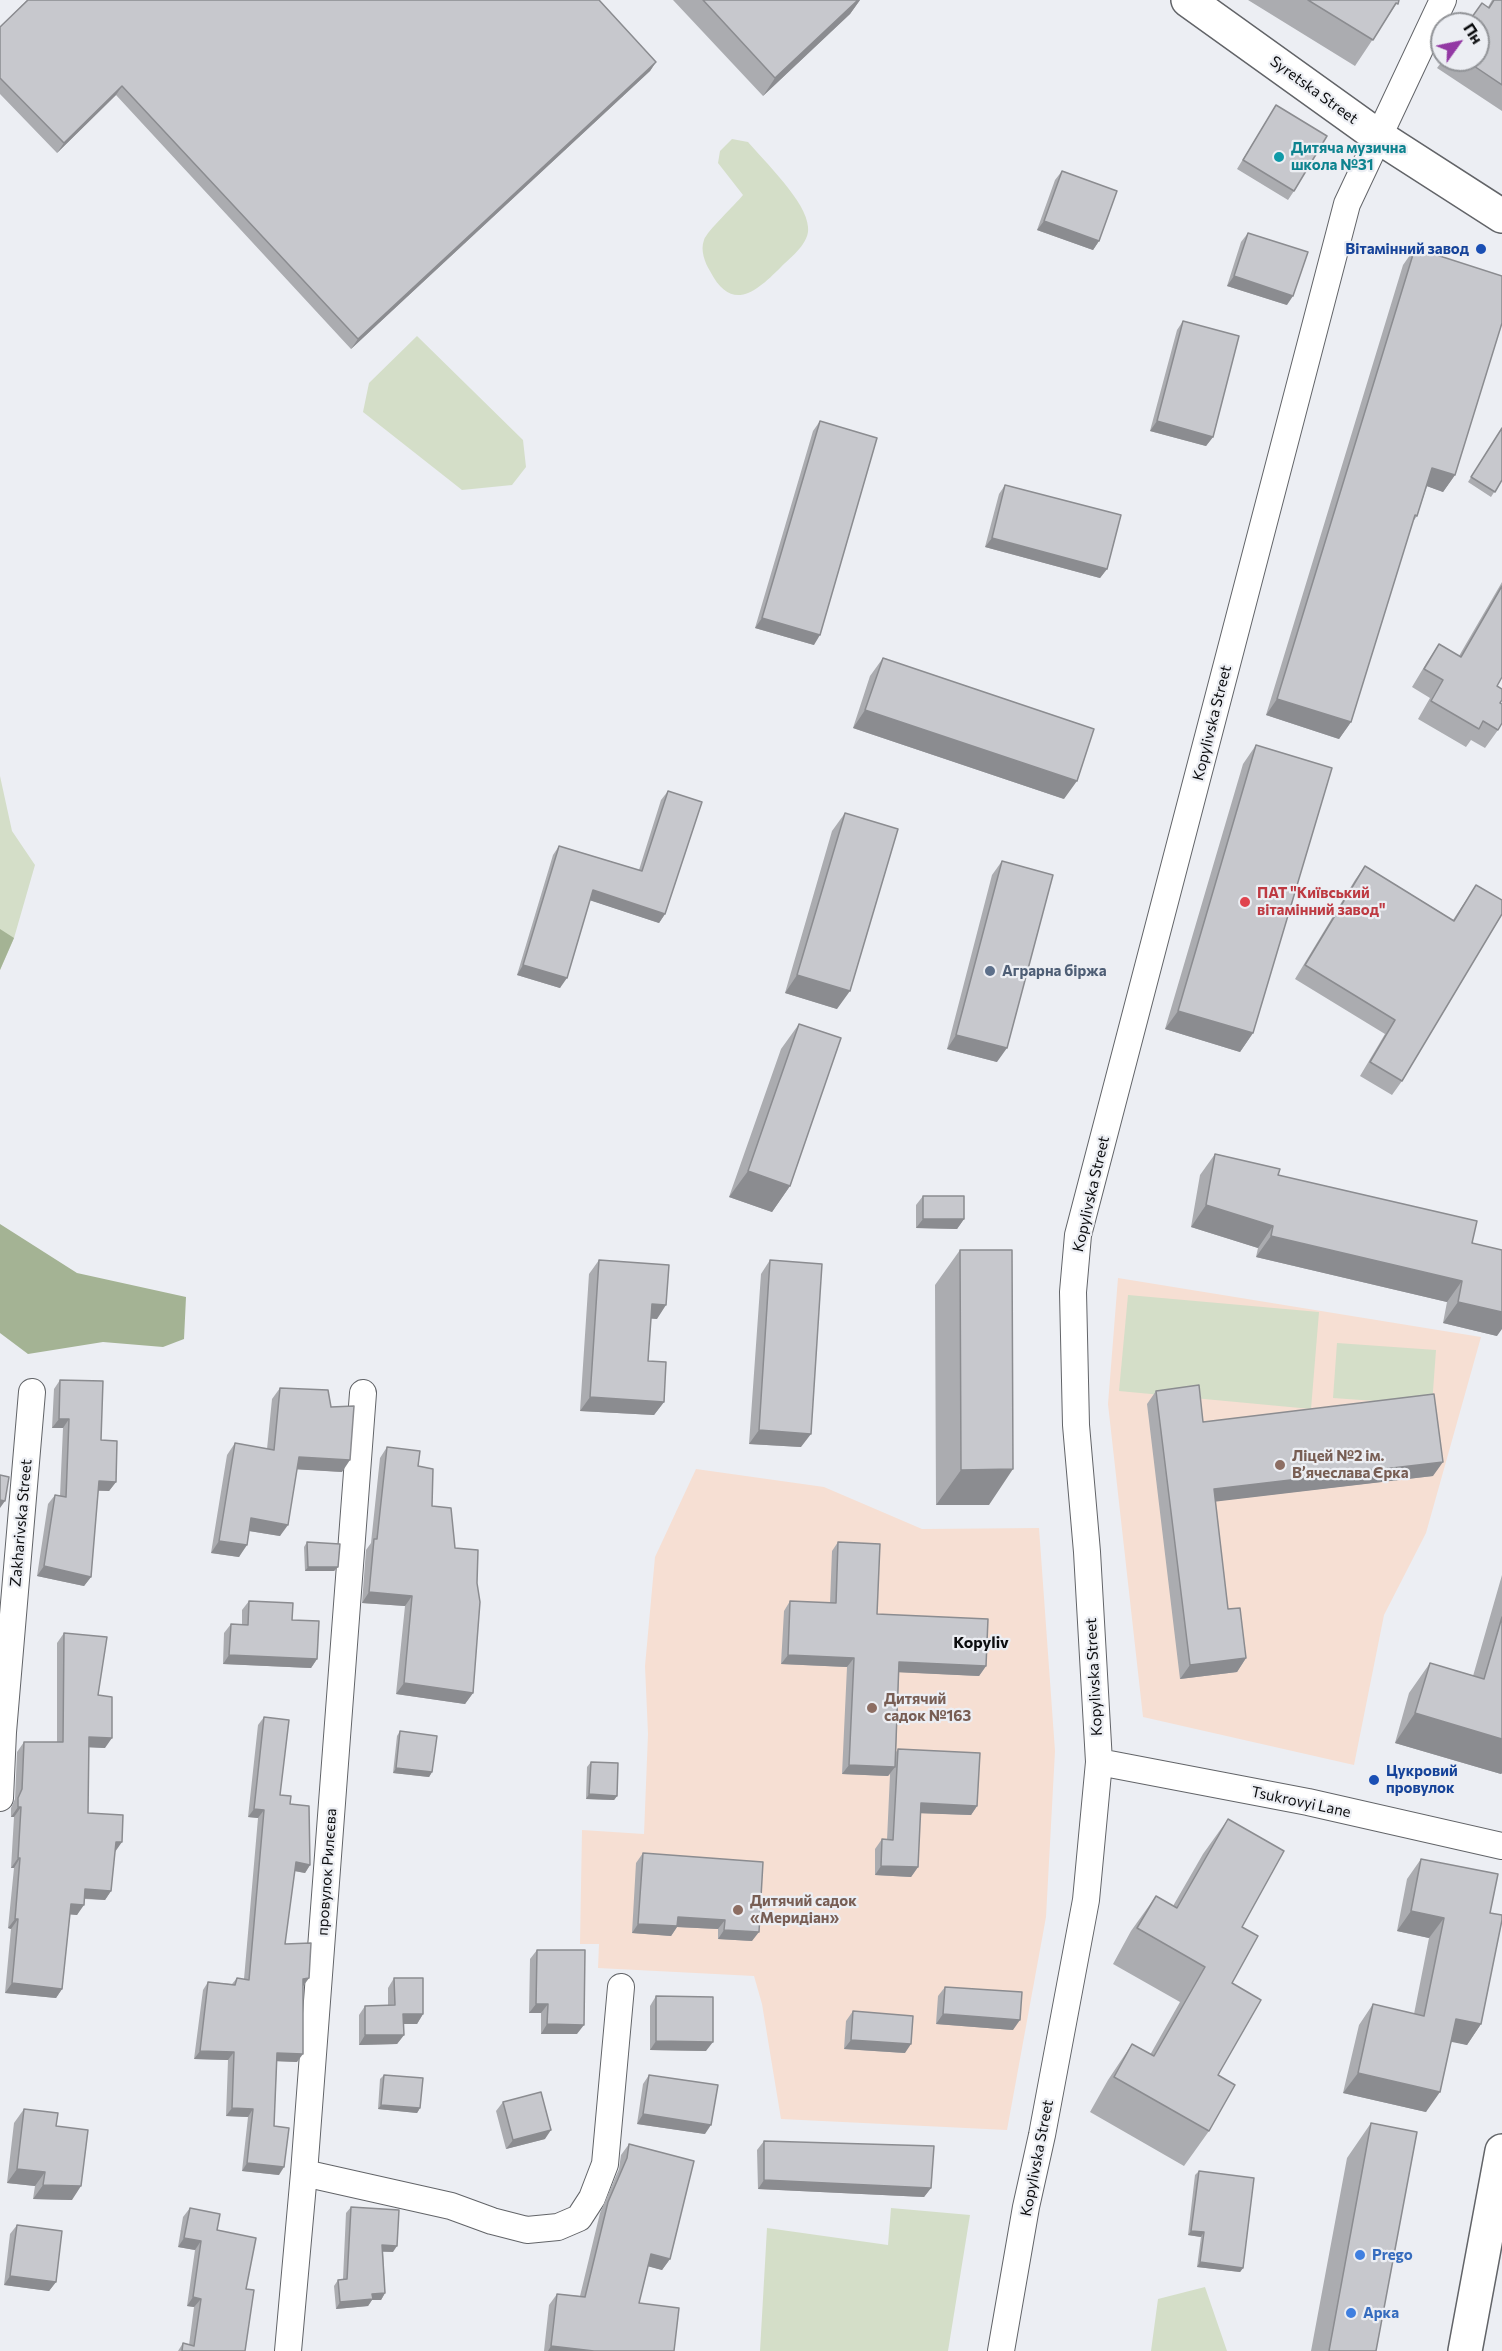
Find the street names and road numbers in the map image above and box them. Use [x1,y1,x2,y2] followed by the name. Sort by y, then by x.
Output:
[1267,52,1361,128] street label: Syretska Street
[1189,663,1235,783] street label: Kopylivska Street
[1069,1134,1113,1254] street label: Kopylivska Street
[6,1458,36,1588] street label: Zakharivska Street
[1082,1617,1106,1737] street label: Kopylivska Street
[1250,1783,1352,1821] street label: Tsukrovyi Lane
[314,1808,340,1936] street label: провулок Рилєєва
[1017,2098,1057,2218] street label: Kopylivska Street

